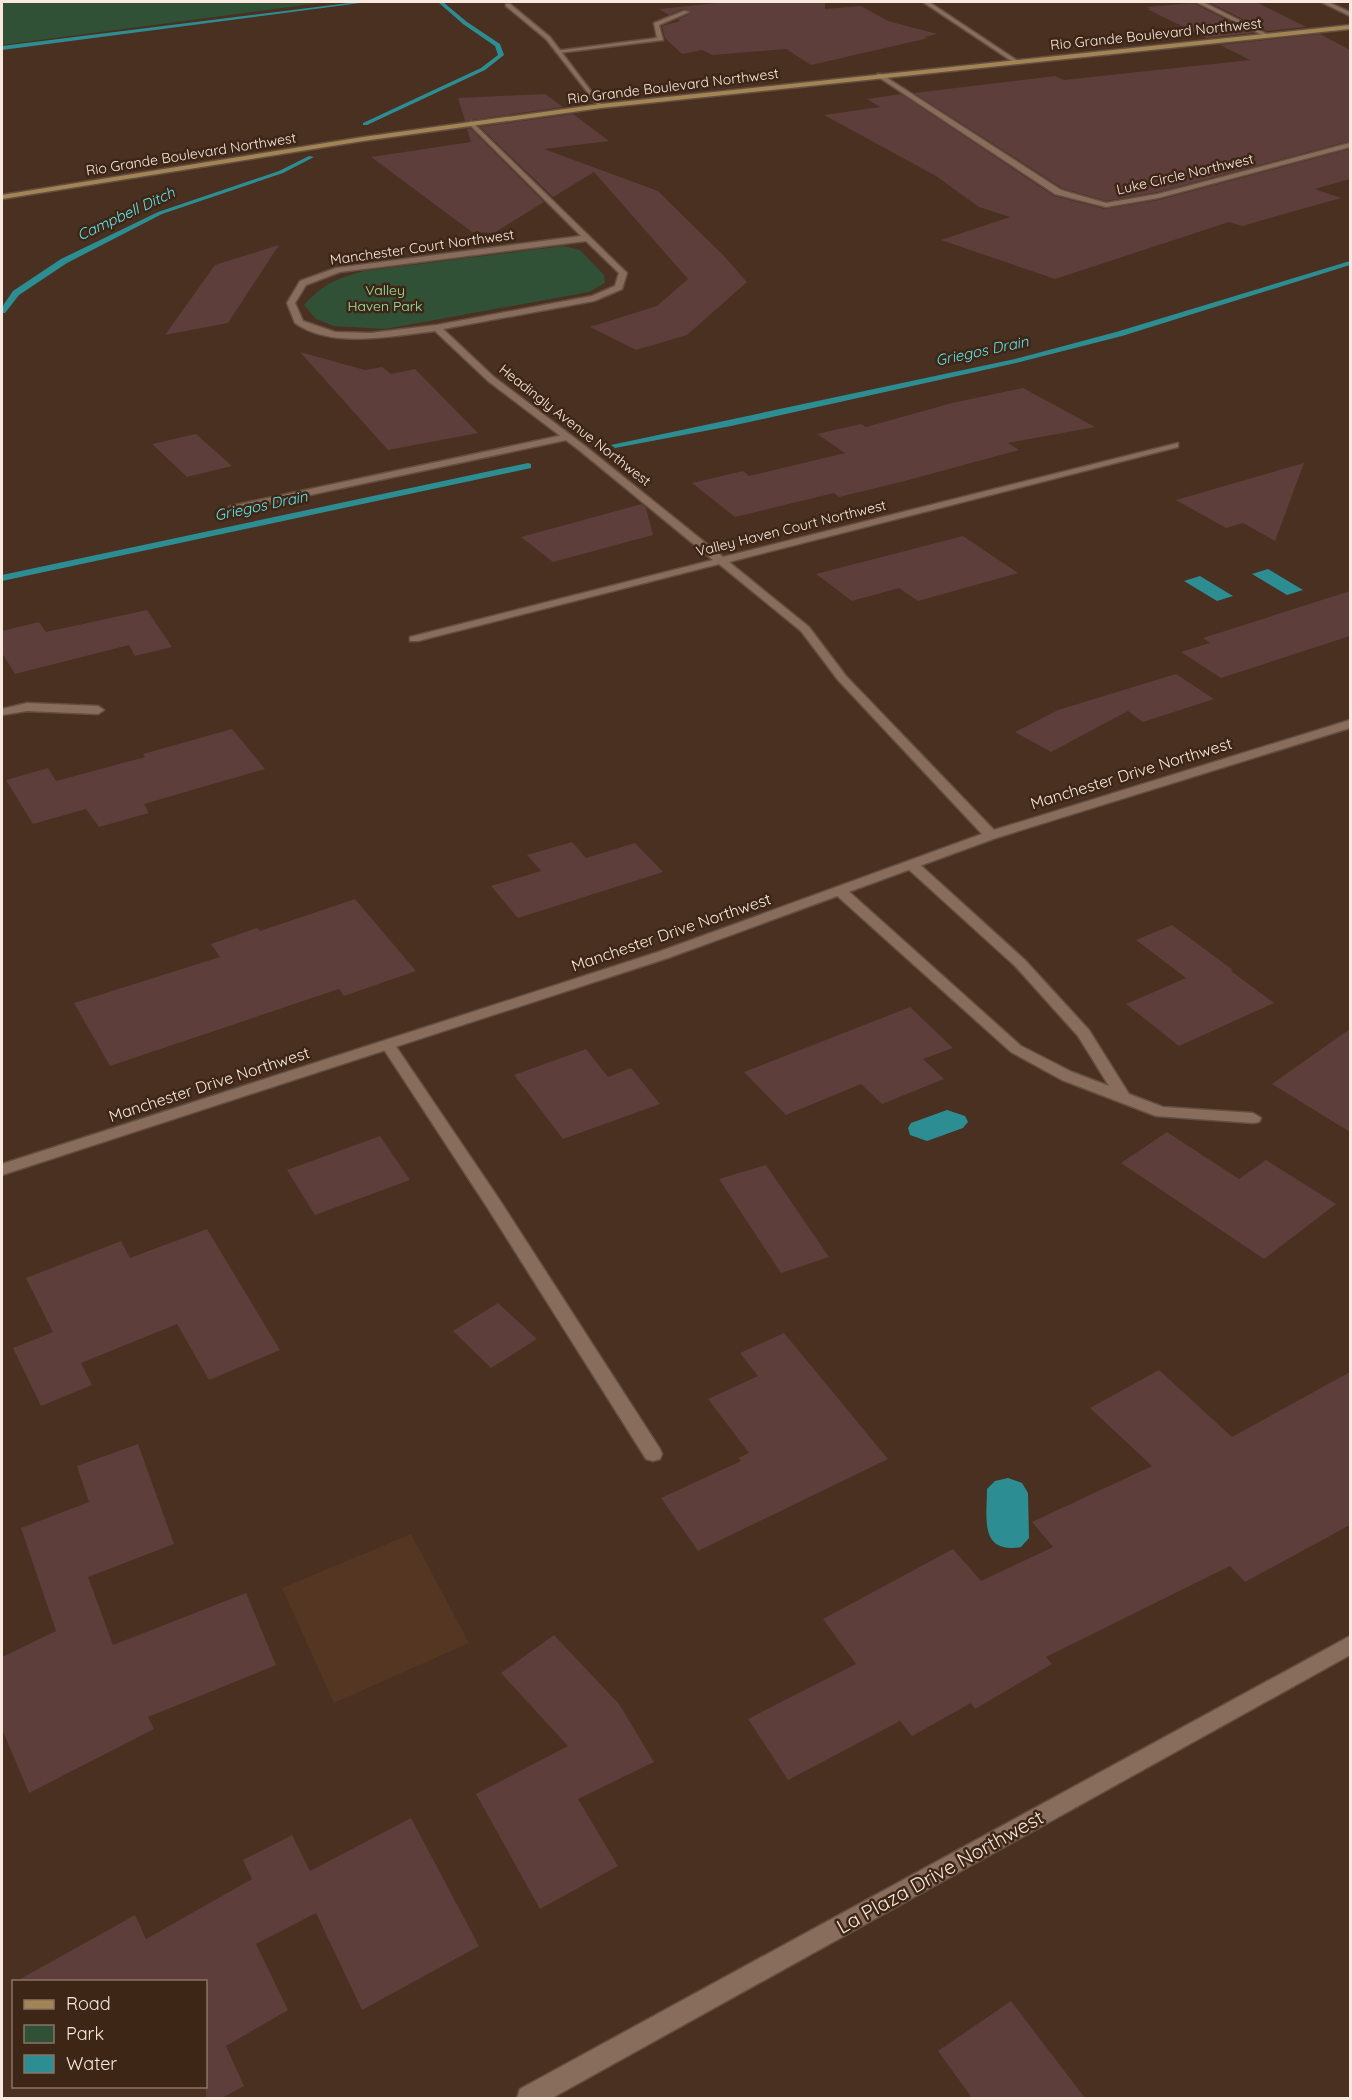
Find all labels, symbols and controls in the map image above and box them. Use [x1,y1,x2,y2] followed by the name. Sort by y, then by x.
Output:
[1049,14,1263,54] street label: Rio Grande Boulevard Northwest
[566,64,780,108] street label: Rio Grande Boulevard Northwest
[85,128,298,180] street label: Rio Grande Boulevard Northwest
[1115,149,1256,199] street label: Luke Circle Northwest
[74,182,178,244] water label: Campbell Ditch
[329,225,515,269] street label: Manchester Court Northwest
[347,281,423,315] park label: Valley Haven Park
[934,331,1030,370] water label: Griegos Drain
[495,360,655,490] street label: Headingly Avenue Northwest
[213,486,309,525] water label: Griegos Drain
[694,496,888,560] street label: Valley Haven Court Northwest
[1028,733,1234,813] street label: Manchester Drive Northwest
[569,888,773,976] street label: Manchester Drive Northwest
[106,1042,312,1126] street label: Manchester Drive Northwest
[832,1804,1048,1939] street label: La Plaza Drive Northwest
[12,1980,207,2088] legend
[66,1992,111,2015] text: Road
[66,2022,104,2045] text: Park
[66,2052,117,2075] text: Water

